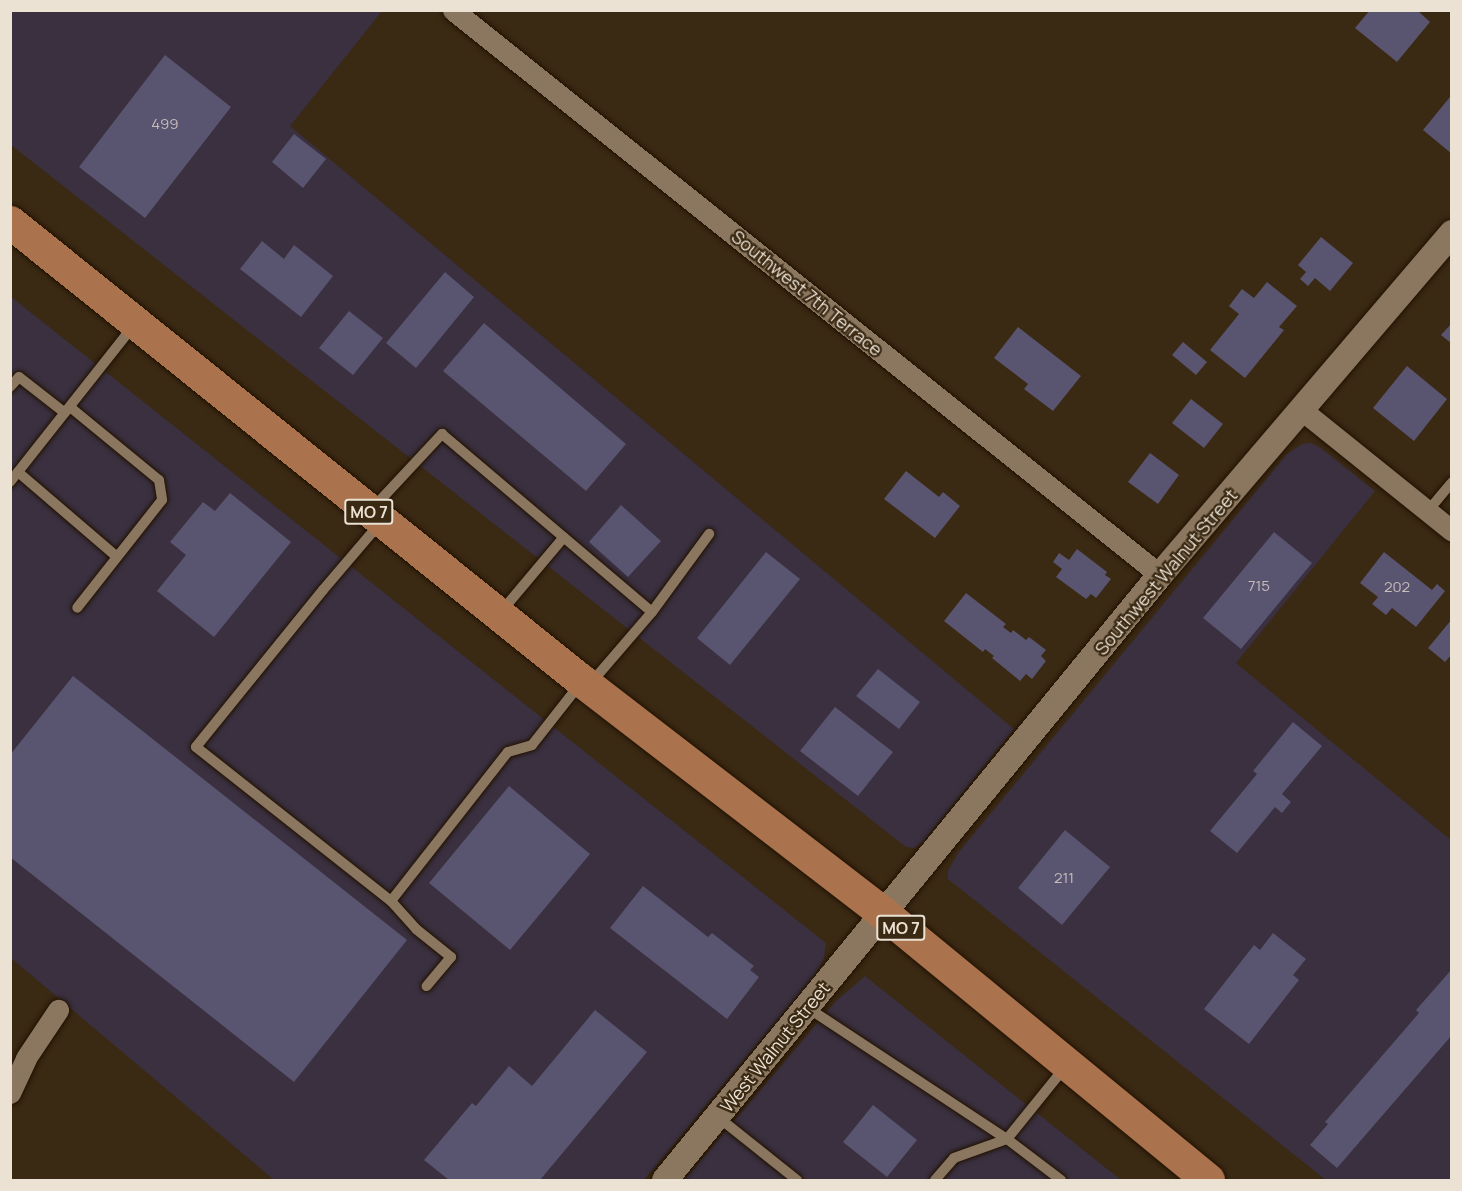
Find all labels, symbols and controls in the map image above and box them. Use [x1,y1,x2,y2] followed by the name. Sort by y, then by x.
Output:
[151,115,179,133] house number: 499
[727,226,887,360] street label: Southwest 7th Terrace
[1090,485,1242,659] street label: Southwest Walnut Street
[344,499,394,525] road number: MO 7
[1248,577,1270,595] house number: 715
[1384,578,1410,596] house number: 202
[1054,869,1074,887] house number: 211
[876,915,926,941] road number: MO 7
[716,977,834,1117] street label: West Walnut Street

